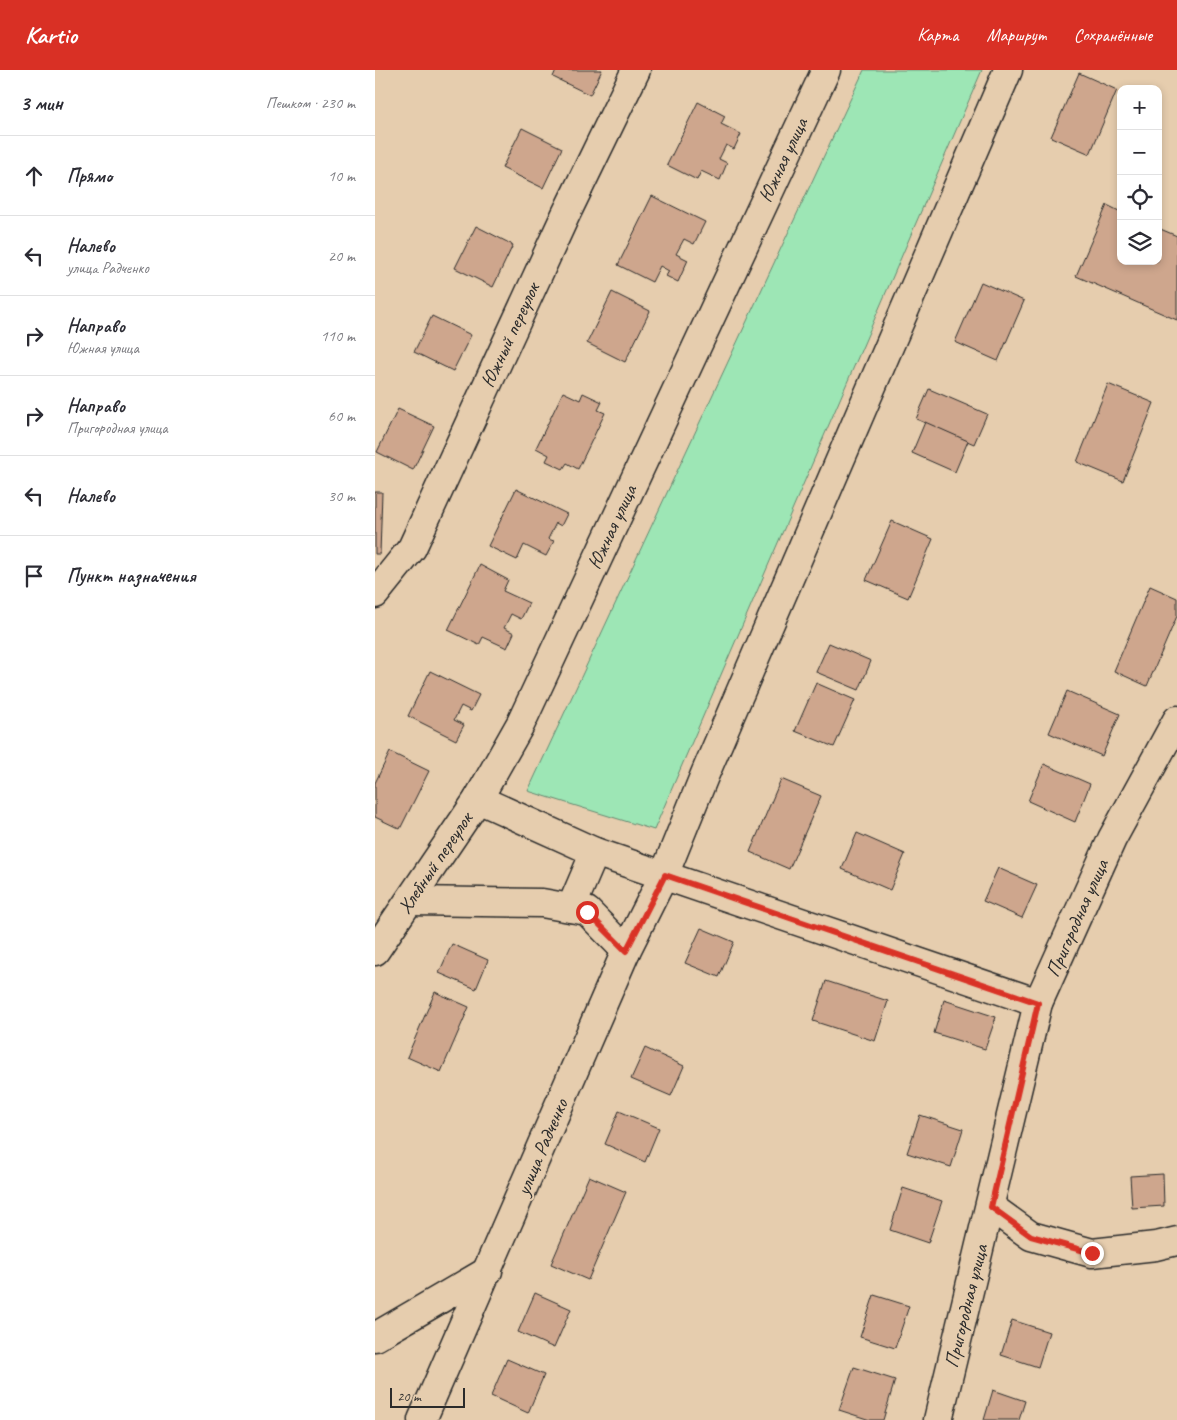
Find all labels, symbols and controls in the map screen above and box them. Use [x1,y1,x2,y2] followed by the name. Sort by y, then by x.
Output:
[25,20,77,50] text: Kartio
[917,24,958,46] text: Карта
[986,24,1046,46] text: Маршрут
[1074,24,1152,46] text: Сохранённые
[1117,85,1162,265] map controls
[1117,85,1162,130] button: +
[20,90,63,116] text: 3 мин
[266,93,355,113] text: Пешком · 230 m
[753,112,814,206] street label: Южная улица
[1117,130,1162,175] button: −
[20,162,48,190] icon: ahead
[67,164,112,188] text: Прямо
[328,166,355,186] text: 10 m
[1117,175,1162,220] button: locate
[1117,220,1162,265] button: layers
[67,234,115,258] text: Налево
[20,242,48,270] icon: left
[328,246,355,266] text: 20 m
[67,258,149,278] text: улица Радченко
[475,277,546,391] street label: Южный переулок
[67,314,125,338] text: Направо
[20,322,48,350] icon: right
[321,326,355,346] text: 110 m
[67,338,139,358] text: Южная улица
[67,394,125,418] text: Направо
[20,402,48,430] icon: right
[328,406,355,426] text: 60 m
[67,418,168,438] text: Пригородная улица
[582,479,643,573] street label: Южная улица
[20,482,48,510] icon: left
[67,484,115,508] text: Налево
[328,486,355,506] text: 30 m
[20,562,48,590] icon: arrive
[67,564,196,588] text: Пункт назначения
[392,806,479,918] street label: Хлебный переулок
[1040,854,1115,981] street label: Пригородная улица
[576,901,599,924] route start
[510,1094,574,1200] street label: улица Радченко
[939,1240,994,1370] street label: Пригородная улица
[1081,1242,1104,1265] route end
[390,1385,465,1408] scale bar
[397,1388,421,1405] text: 20 m

